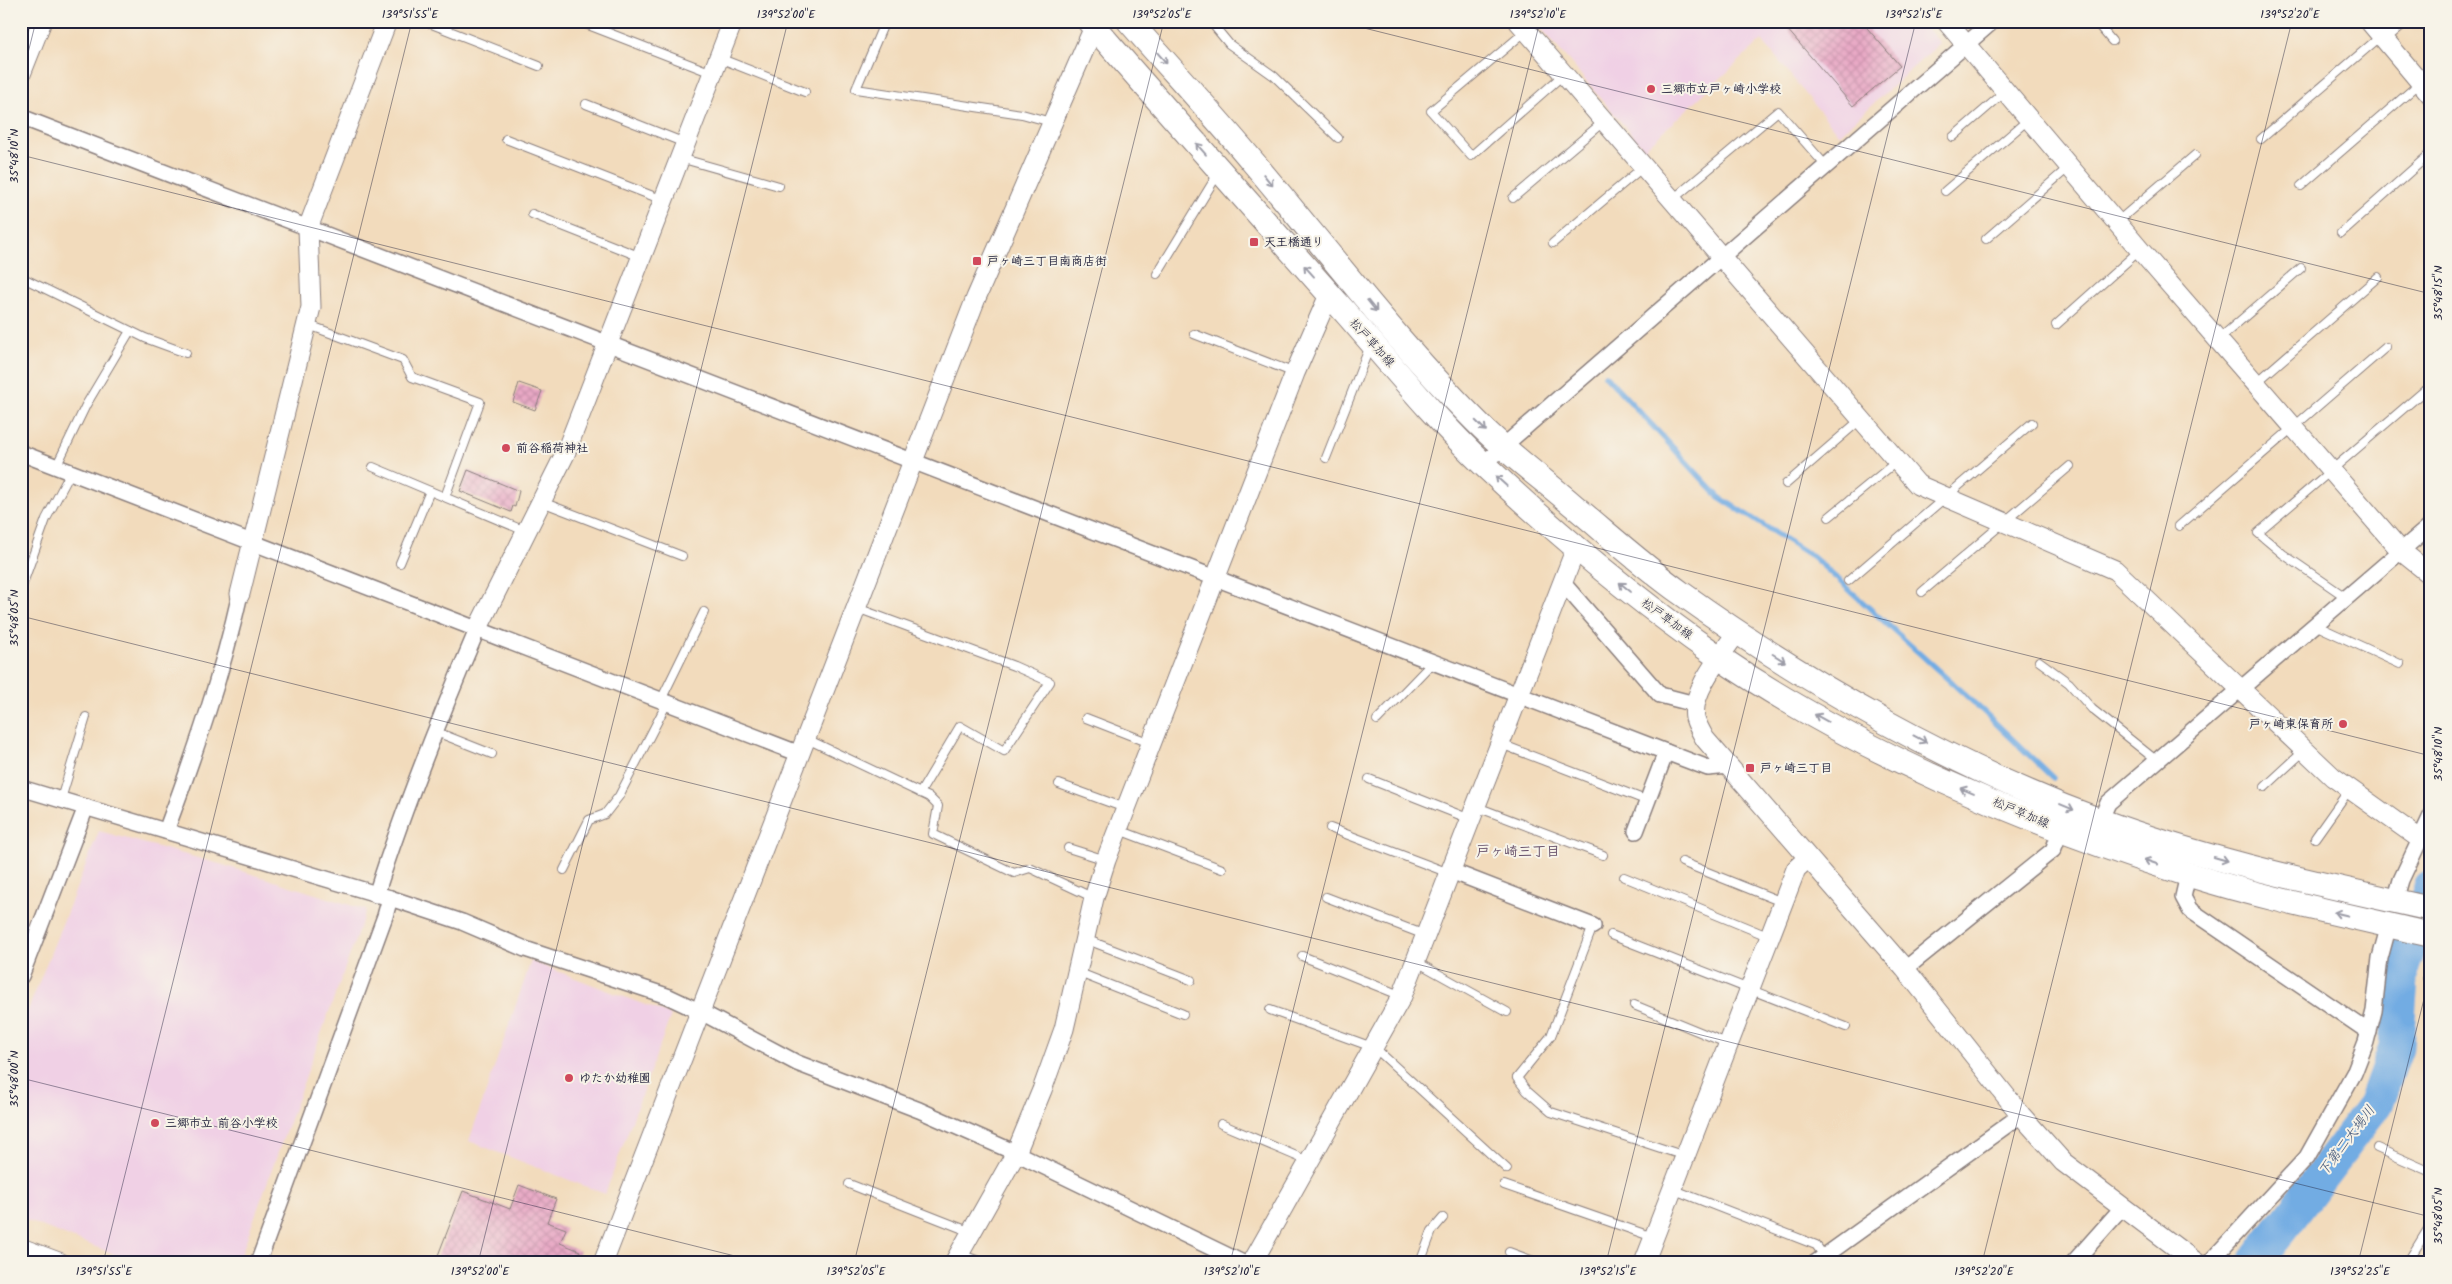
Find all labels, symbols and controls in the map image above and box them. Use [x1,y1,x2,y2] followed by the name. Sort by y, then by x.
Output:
[382,5,439,24] text: 139°51'55"E
[757,5,816,24] text: 139°52'00"E
[1132,5,1193,24] text: 139°52'05"E
[1510,5,1567,24] text: 139°52'10"E
[1886,5,1943,24] text: 139°52'15"E
[2260,5,2321,24] text: 139°52'20"E
[1156,51,1167,64] one-way arrow
[1661,80,1781,99] place label: 三郷市立戸ヶ崎小学校
[1645,83,1657,95] marker: 三郷市立戸ヶ崎小学校
[5,129,24,183] text: 35°48'10"N
[1195,143,1207,156] one-way arrow
[1263,174,1274,187] one-way arrow
[1264,233,1324,252] place label: 天王橋通り
[1248,236,1260,248] marker: 天王橋通り
[987,252,1107,271] place label: 戸ヶ崎三丁目南商店街
[971,255,983,267] marker: 戸ヶ崎三丁目南商店街
[1303,265,1314,278] one-way arrow
[2429,265,2448,321] text: 35°48'15"N
[1366,299,1377,312] one-way arrow
[1345,314,1399,372] street label: 松戸草加線
[1475,419,1487,431] one-way arrow
[516,439,588,458] place label: 前谷稲荷神社
[500,442,512,454] marker: 前谷稲荷神社
[1495,475,1508,487] one-way arrow
[1618,581,1631,593] one-way arrow
[5,589,24,647] text: 35°48'05"N
[1637,594,1697,644] street label: 松戸草加線
[1771,653,1785,663] one-way arrow
[1815,713,1829,723] one-way arrow
[2249,715,2334,734] place label: 戸ヶ崎東保育所
[2337,718,2349,730] marker: 戸ヶ崎東保育所
[2429,727,2448,781] text: 35°48'10"N
[1912,734,1927,744] one-way arrow
[1760,759,1832,778] place label: 戸ヶ崎三丁目
[1744,762,1756,774] marker: 戸ヶ崎三丁目
[1960,785,1975,795] one-way arrow
[1990,793,2052,833] street label: 松戸草加線
[2059,803,2074,812] one-way arrow
[1476,841,1560,863] district label: 戸ヶ崎三丁目
[2212,855,2228,865] one-way arrow
[2144,857,2159,866] one-way arrow
[2334,909,2350,918] one-way arrow
[5,1050,24,1108] text: 35°48'00"N
[579,1069,651,1088] place label: ゆたか幼稚園
[563,1072,575,1084] marker: ゆたか幼稚園
[2313,1101,2381,1181] water label: 下第二大場川
[165,1114,278,1133] place label: 三郷市立 前谷小学校
[149,1117,161,1129] marker: 三郷市立 前谷小学校
[2429,1187,2448,1245] text: 35°48'05"N
[76,1262,133,1281] text: 139°51'55"E
[451,1262,510,1281] text: 139°52'00"E
[826,1262,887,1281] text: 139°52'05"E
[1204,1262,1261,1281] text: 139°52'10"E
[1580,1262,1637,1281] text: 139°52'15"E
[1954,1262,2015,1281] text: 139°52'20"E
[2330,1262,2391,1281] text: 139°52'25"E

